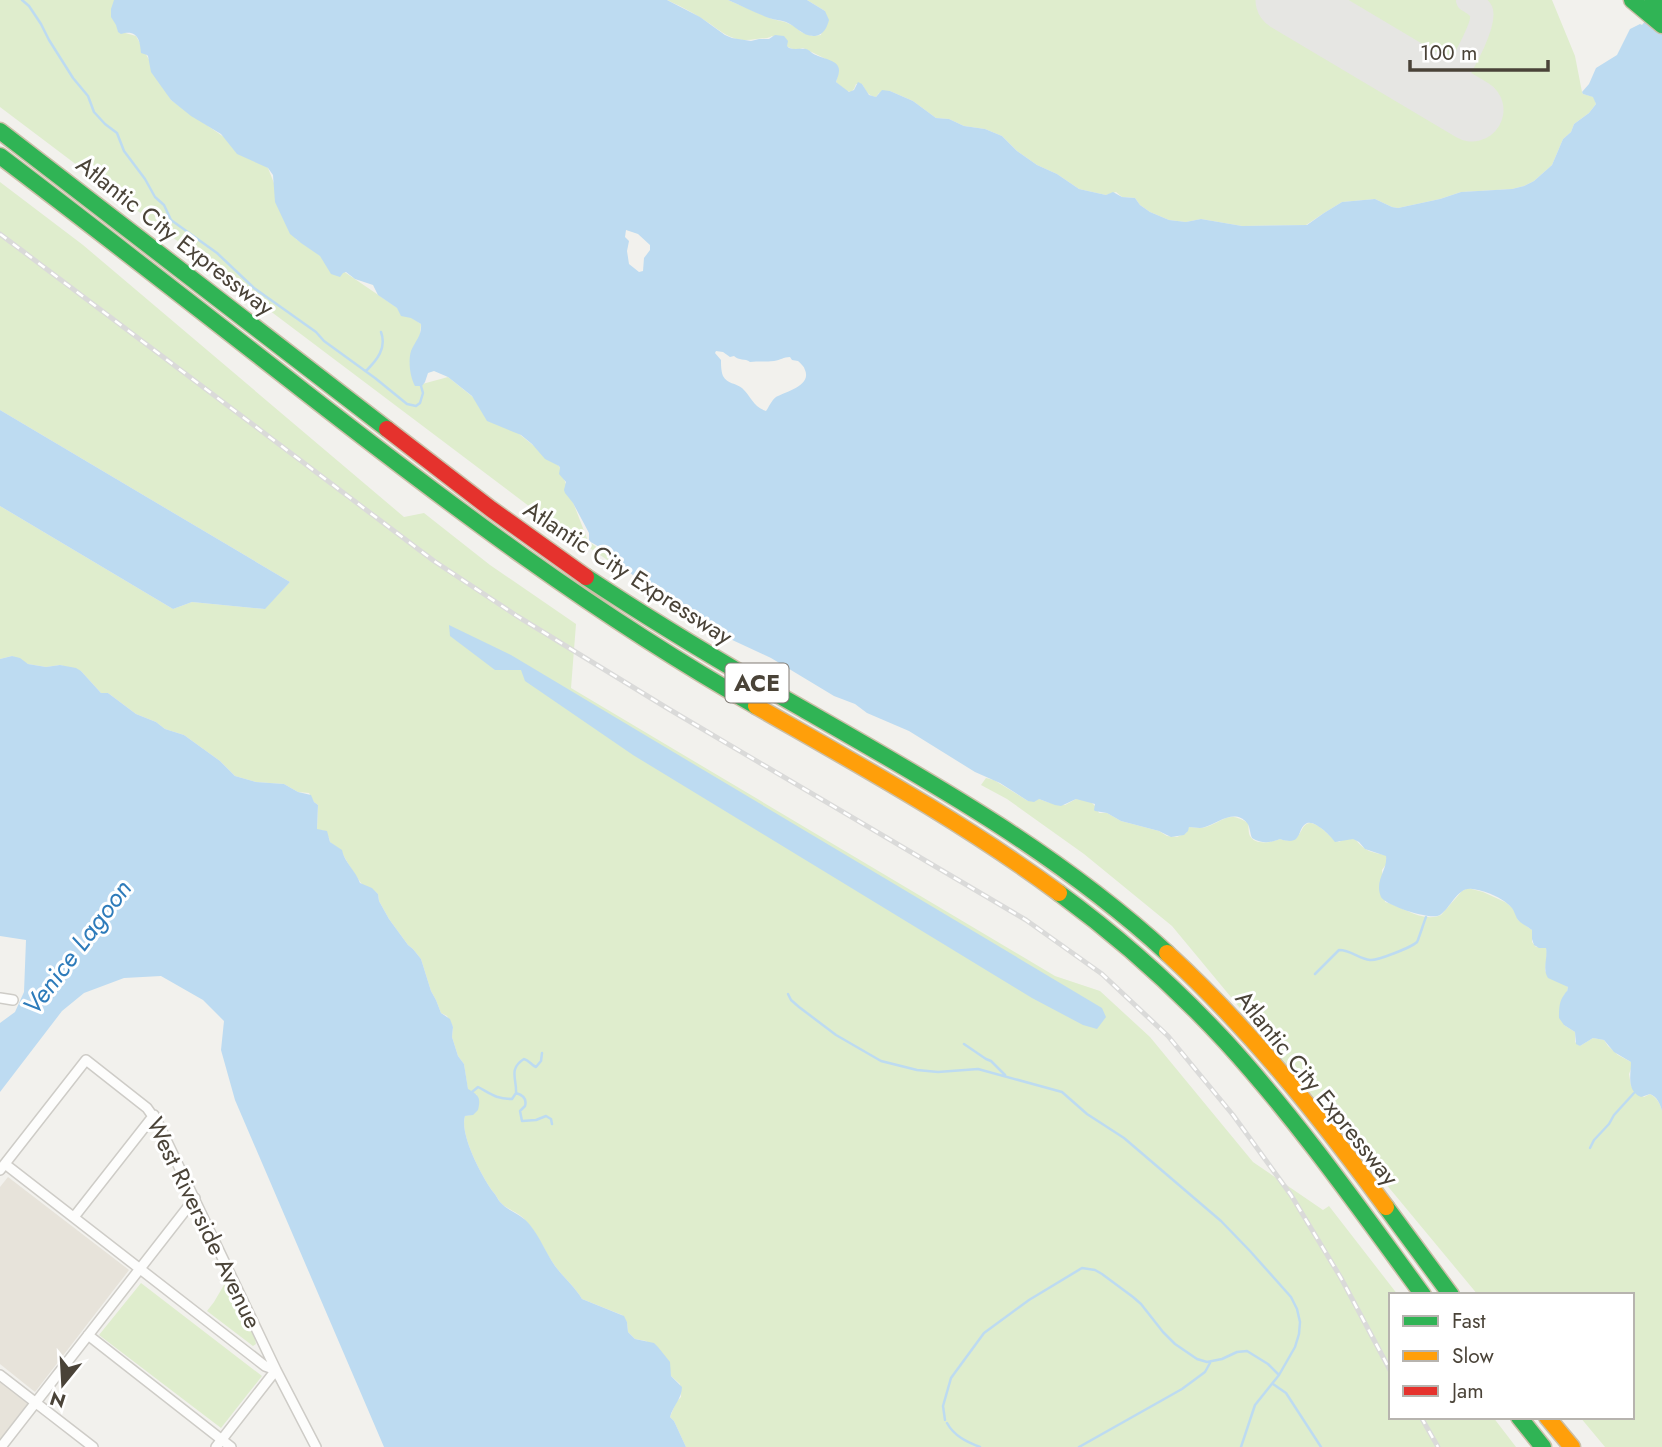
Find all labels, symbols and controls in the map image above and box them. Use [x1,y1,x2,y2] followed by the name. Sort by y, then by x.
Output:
[1410,28,1548,72] scale bar
[1420,38,1477,68] text: 100 m
[69,147,282,324] street label: Atlantic City Expressway
[517,492,740,654] street label: Atlantic City Expressway
[726,664,788,702] road number: ACE
[13,871,141,1023] water label: Venice Lagoon
[1227,982,1408,1193] street label: Atlantic City Expressway
[138,1111,271,1334] street label: West Riverside Avenue
[1389,1293,1634,1419] legend
[1452,1306,1485,1336] text: Fast
[1452,1341,1494,1371] text: Slow
[28,1349,98,1419] north arrow
[1449,1376,1484,1406] text: Jam
[47,1385,69,1415] text: N

